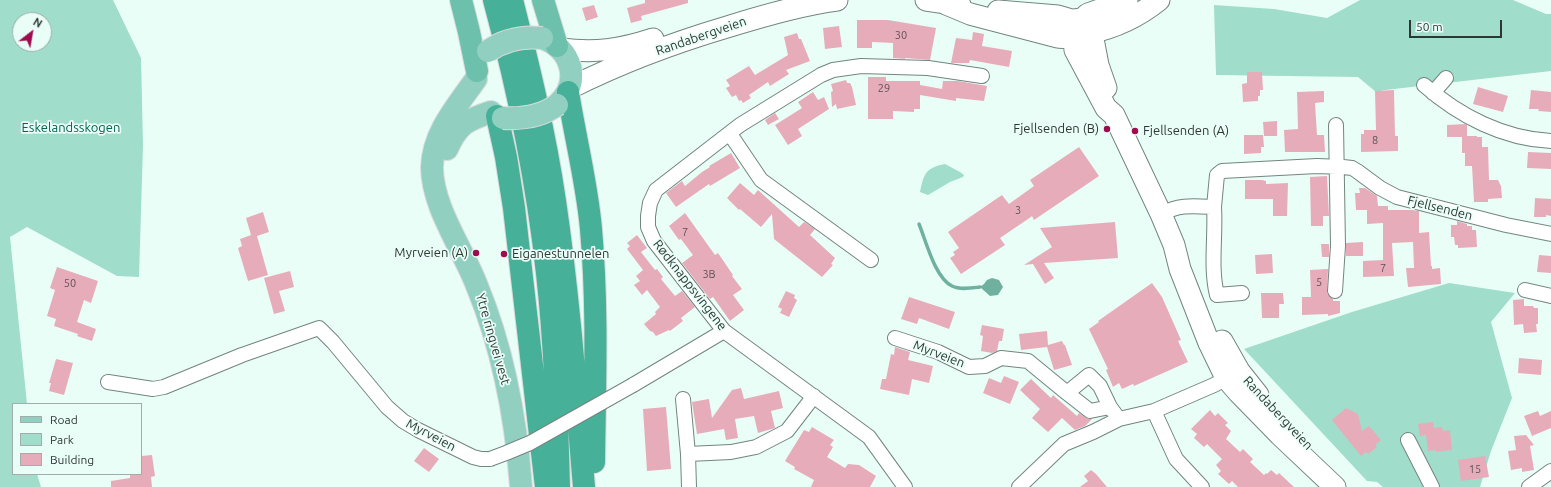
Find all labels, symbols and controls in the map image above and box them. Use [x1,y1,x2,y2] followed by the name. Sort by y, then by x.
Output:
[12,12,52,52] north arrow
[1411,12,1504,38] scale bar
[654,13,748,59] street label: Randabergveien
[31,15,44,30] text: N
[1416,20,1443,33] text: 50 m
[895,28,907,42] house number: 30
[878,81,890,95] house number: 29
[22,120,120,136] park label: Eskelandsskogen
[1013,121,1099,137] place label: Fjellsenden (B)
[1143,123,1229,139] place label: Fjellsenden (A)
[1102,124,1112,134] marker: Fjellsenden (B)
[1130,126,1140,136] marker: Fjellsenden (A)
[1372,133,1378,147] house number: 8
[1406,192,1474,224] street label: Fjellsenden
[1015,203,1021,217] house number: 3
[682,225,688,239] house number: 7
[650,236,730,334] street label: Rødknappsvingene
[394,245,468,261] place label: Myrveien (A)
[512,246,609,262] place label: Eiganestunnelen
[471,248,481,258] marker: Myrveien (A)
[499,249,509,259] marker: Eiganestunnelen
[1380,261,1386,275] house number: 7
[702,267,716,281] house number: 3B
[1316,275,1322,289] house number: 5
[64,276,76,290] house number: 50
[472,291,514,387] street label: Ytre ringvei vest
[911,337,967,371] street label: Myrveien
[1240,373,1316,453] street label: Randabergveien
[12,403,142,475] legend
[50,413,78,426] text: Road
[403,415,459,455] street label: Myrveien
[50,433,74,446] text: Park
[50,453,94,466] text: Building
[1469,462,1481,476] house number: 15

